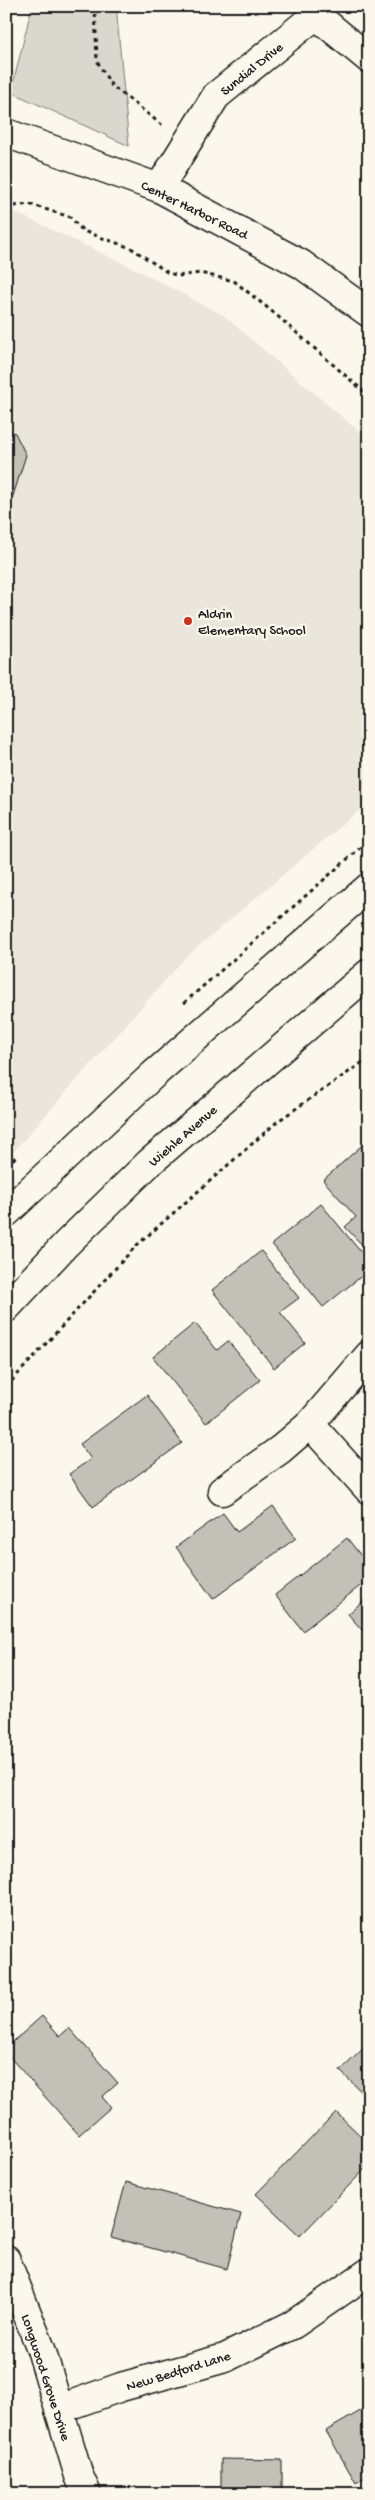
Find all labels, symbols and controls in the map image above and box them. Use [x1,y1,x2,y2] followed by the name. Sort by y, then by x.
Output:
[218,39,288,100] street label: Sundial Drive
[138,178,252,245] street label: Center Harbor Road
[198,607,306,640] place label: Aldrin Elementary School
[182,615,194,627] marker: Aldrin Elementary School
[146,1102,222,1171] street label: Wiehle Avenue
[16,2312,73,2444] street label: Longwood Grove Drive
[125,2348,234,2396] street label: New Bedford Lane

